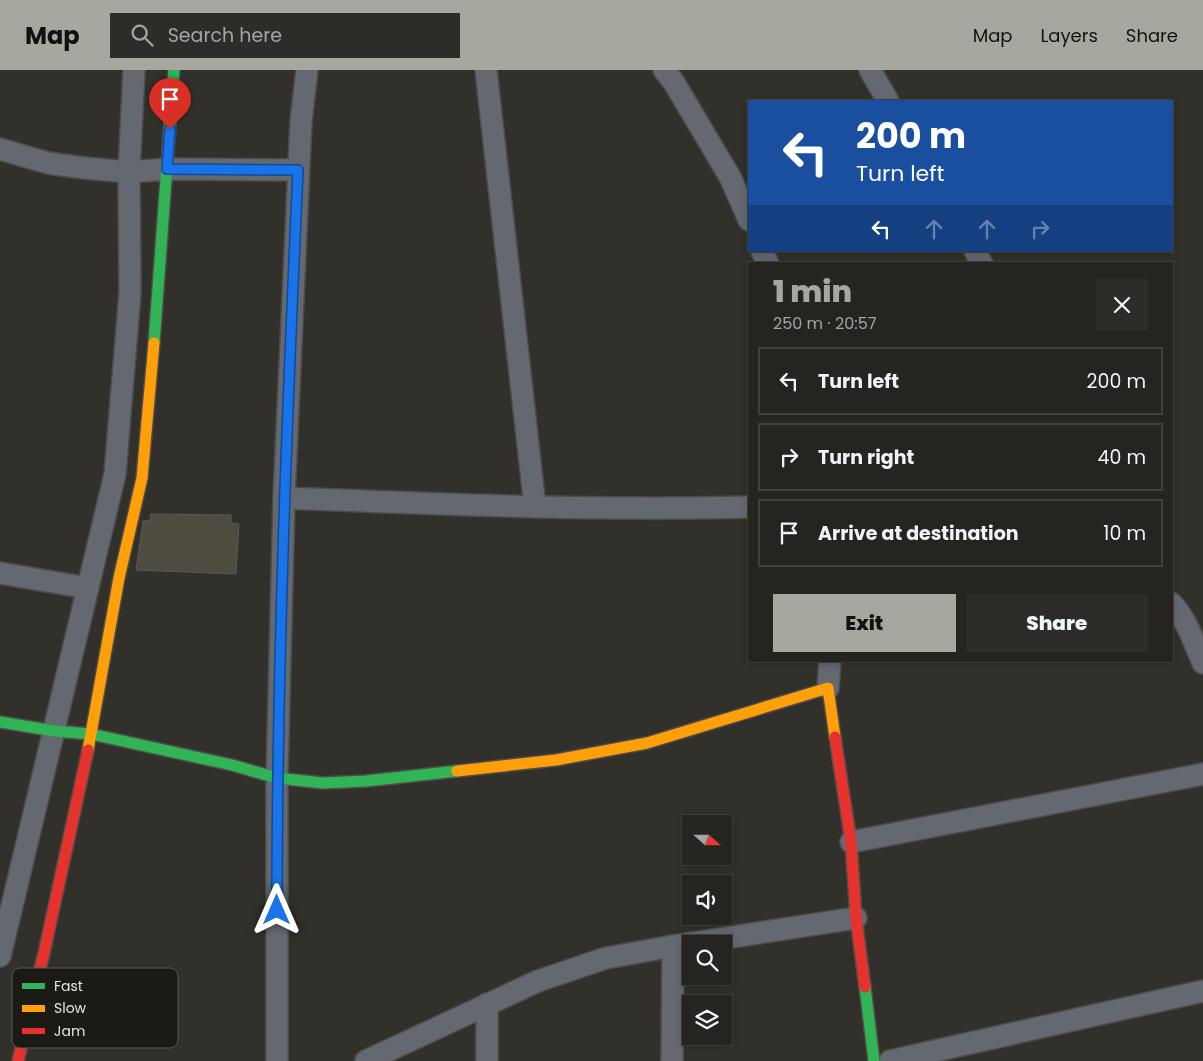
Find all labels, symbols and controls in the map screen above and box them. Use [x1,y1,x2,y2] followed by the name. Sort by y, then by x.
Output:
[110,13,460,58] search box
[25,19,80,52] text: Map
[128,21,156,49] icon: search
[168,22,282,49] text: Search here
[973,23,1013,48] text: Map
[1041,23,1098,48] text: Layers
[1126,23,1178,48] text: Share
[149,78,191,129] pin
[156,85,184,113] icon: arrive
[856,111,966,160] text: 200 m
[773,120,838,185] icon: left
[856,158,944,189] text: Turn left
[867,215,895,243] icon: left
[920,215,948,243] icon: ahead
[973,215,1001,243] icon: ahead
[1026,215,1054,243] icon: right
[773,270,852,313] text: 1 min
[1096,279,1148,331] button: close
[773,312,876,335] text: 250 m · 20:57
[775,367,803,395] icon: left
[818,368,899,395] text: Turn left
[1087,368,1146,395] text: 200 m
[775,443,803,471] icon: right
[818,444,914,471] text: Turn right
[1097,444,1146,471] text: 40 m
[775,519,803,547] icon: arrive
[818,520,1019,547] text: Arrive at destination
[1103,520,1146,547] text: 10 m
[773,594,956,652] button: Exit
[966,594,1148,652] button: Share
[682,815,732,865] north arrow
[682,815,732,1045] map controls
[682,875,732,925] button: sound
[250,883,302,935] position arrow
[682,935,732,985] button: search
[12,968,178,1048] legend
[54,976,83,996] text: Fast
[682,995,732,1045] button: layers
[54,998,87,1018] text: Slow
[54,1021,85,1041] text: Jam

